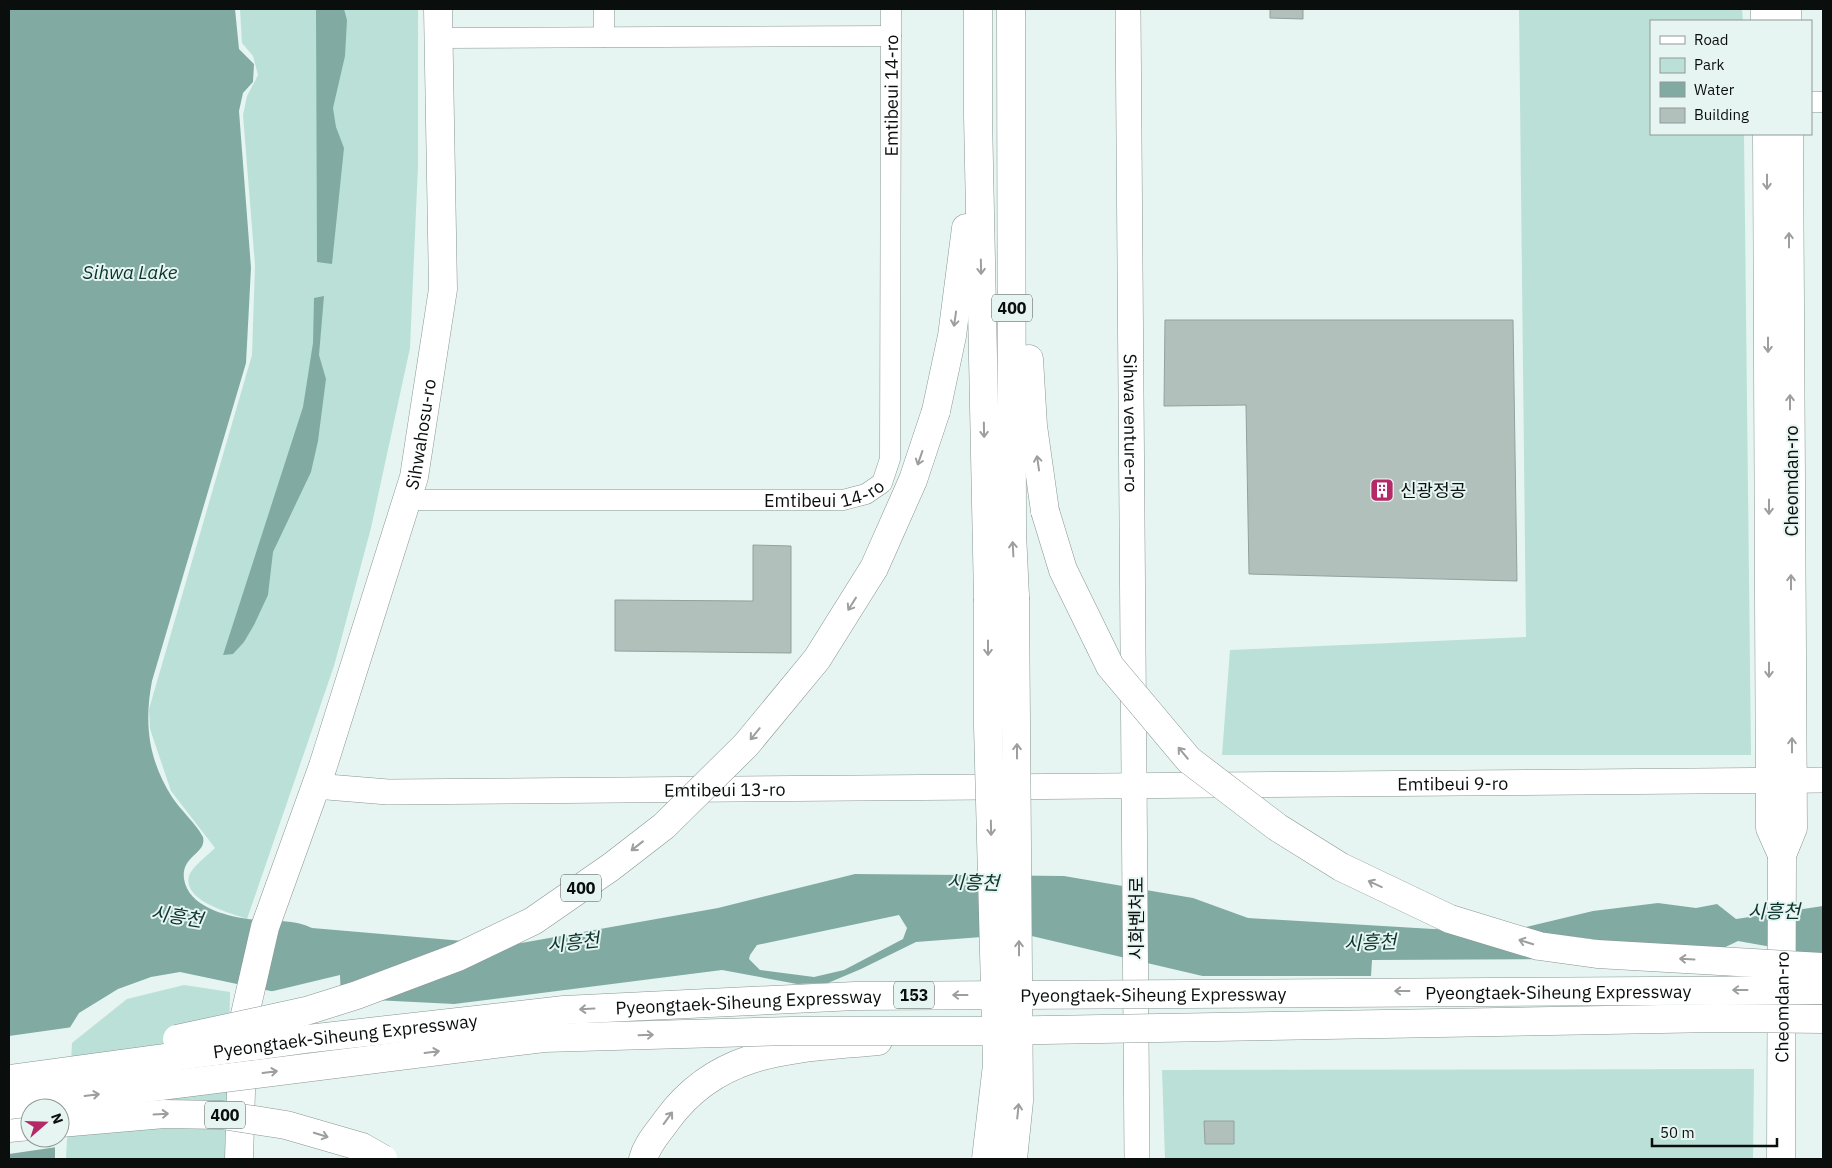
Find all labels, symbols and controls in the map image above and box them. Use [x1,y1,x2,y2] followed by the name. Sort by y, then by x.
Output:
[1650,20,1812,135] legend
[1694,30,1729,49] text: Road
[879,35,902,156] street label: Emtibeui 14-ro
[1694,55,1724,74] text: Park
[1694,80,1735,99] text: Water
[1694,105,1749,124] text: Building
[1762,174,1772,190] one-way arrow
[1784,232,1794,248] one-way arrow
[976,259,985,275] one-way arrow
[82,260,178,284] water label: Sihwa Lake
[992,294,1032,322] road number: 400
[950,311,960,327] one-way arrow
[1763,336,1773,353] one-way arrow
[1119,354,1143,492] street label: Sihwa venture-ro
[399,377,440,492] street label: Sihwahosu-ro
[1785,394,1795,410] one-way arrow
[979,422,989,438] one-way arrow
[1780,425,1803,537] street label: Cheomdan-ro
[915,449,924,465] one-way arrow
[1033,455,1043,471] one-way arrow
[764,474,888,512] street label: Emtibeui 14-ro
[1369,477,1395,503] building icon: 신광정공
[1400,479,1466,502] place label: 신광정공
[1764,499,1774,515] one-way arrow
[1008,541,1017,557] one-way arrow
[1786,574,1796,590] one-way arrow
[846,597,856,611] one-way arrow
[983,640,993,656] one-way arrow
[1764,662,1774,678] one-way arrow
[749,727,760,740] one-way arrow
[1787,737,1797,753] one-way arrow
[1013,743,1022,759] one-way arrow
[1178,747,1189,760] one-way arrow
[1397,771,1508,795] street label: Emtibeui 9-ro
[664,777,786,801] street label: Emtibeui 13-ro
[986,820,996,836] one-way arrow
[631,841,644,852] one-way arrow
[946,869,1001,895] water label: 시흥천
[561,874,601,901] road number: 400
[1125,877,1148,959] street label: 시화벤처로
[1368,878,1383,888] one-way arrow
[1748,899,1802,923] water label: 시흥천
[149,900,206,932] water label: 시흥천
[546,927,602,957] water label: 시흥천
[1343,929,1398,955] water label: 시흥천
[1518,937,1534,947] one-way arrow
[1014,941,1024,957] one-way arrow
[1770,951,1793,1063] street label: Cheomdan-ro
[1679,955,1695,964] one-way arrow
[1425,979,1692,1004] street label: Pyeongtaek-Siheung Expressway
[894,982,934,1008] road number: 153
[1020,982,1287,1006] street label: Pyeongtaek-Siheung Expressway
[615,984,882,1019] street label: Pyeongtaek-Siheung Expressway
[1732,985,1748,995] one-way arrow
[1394,986,1410,996] one-way arrow
[952,990,968,1000] one-way arrow
[580,1004,596,1013] one-way arrow
[212,1008,479,1063] street label: Pyeongtaek-Siheung Expressway
[638,1030,654,1040] one-way arrow
[423,1047,439,1057] one-way arrow
[262,1067,278,1077] one-way arrow
[84,1090,100,1100] one-way arrow
[20,1098,70,1148] north arrow
[205,1102,245,1128] road number: 400
[1013,1103,1023,1119] one-way arrow
[153,1110,169,1119] one-way arrow
[47,1111,67,1126] text: N
[663,1111,673,1125] one-way arrow
[1652,1116,1777,1148] scale bar
[1660,1123,1695,1142] text: 50 m
[313,1131,329,1141] one-way arrow

